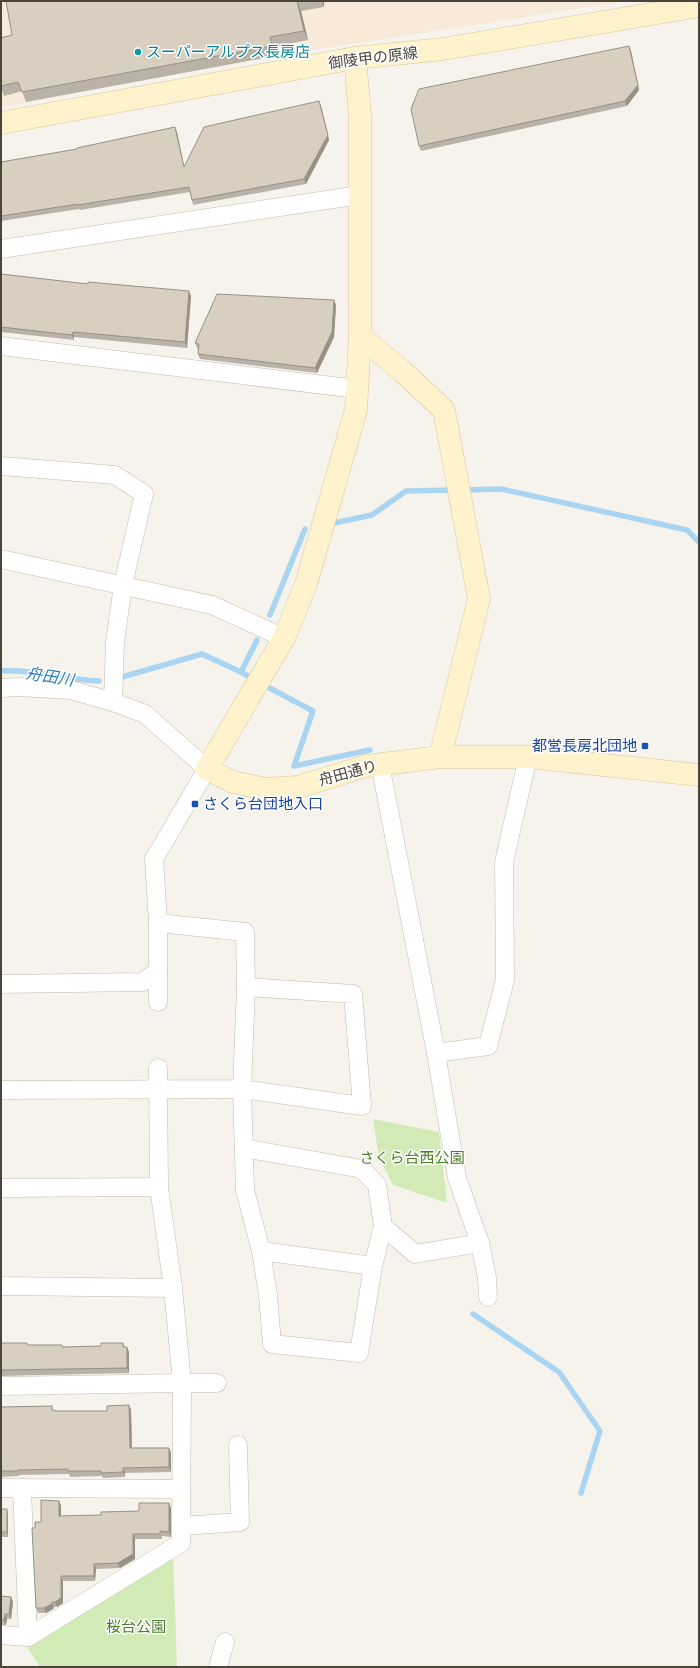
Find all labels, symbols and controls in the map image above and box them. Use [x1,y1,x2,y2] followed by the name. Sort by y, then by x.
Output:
[146,40,310,63] place label: スーパーアルプス長房店
[327,41,419,74] street label: 御陵甲の原線
[133,47,143,57] marker: スーパーアルプス長房店
[24,660,78,692] water label: 舟田川
[532,734,637,757] place label: 都営長房北団地
[640,741,650,751] marker: 都営長房北団地
[316,754,380,791] street label: 舟田通り
[203,792,323,815] place label: さくら台団地入口
[190,799,200,809] marker: さくら台団地入口
[359,1146,465,1169] park label: さくら台西公園
[106,1615,166,1638] park label: 桜台公園

